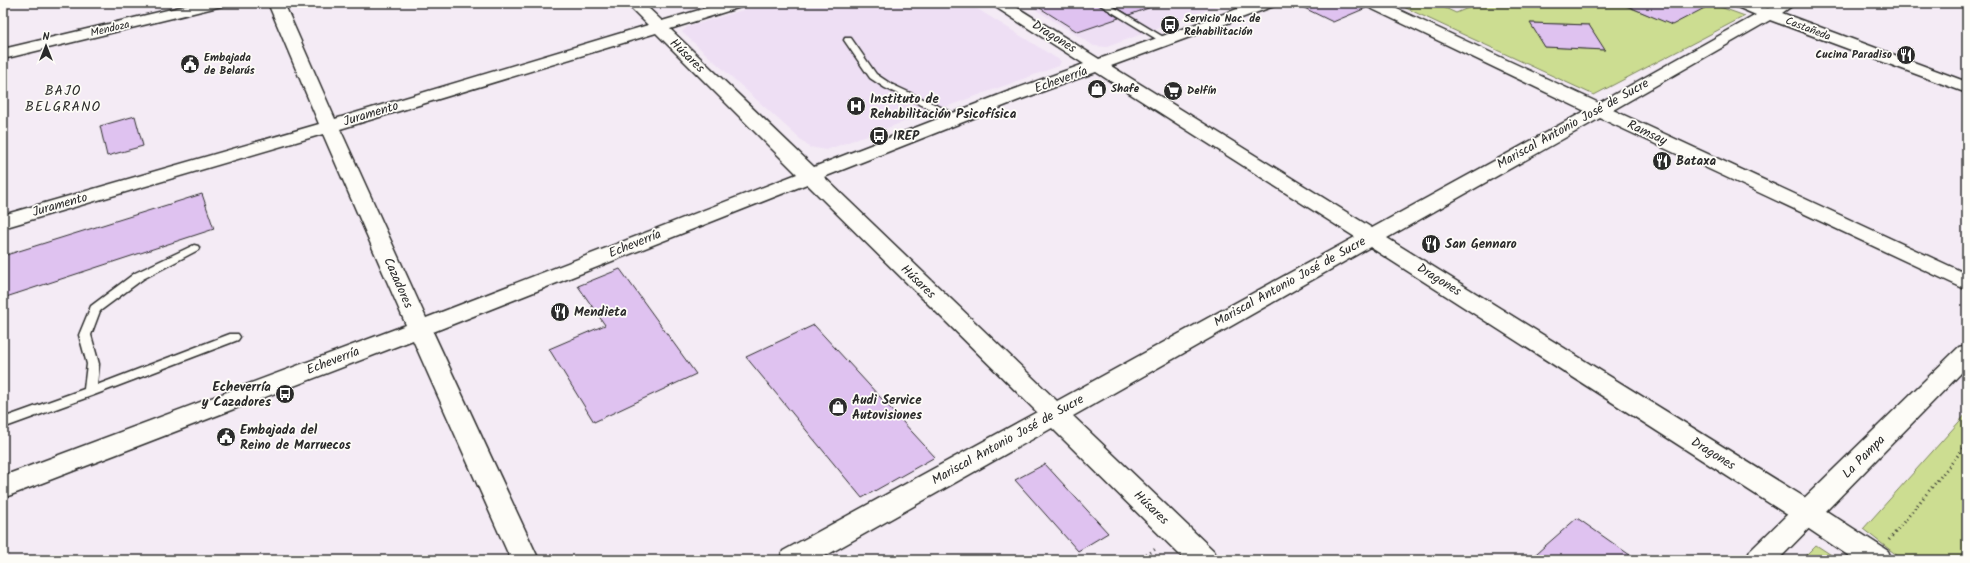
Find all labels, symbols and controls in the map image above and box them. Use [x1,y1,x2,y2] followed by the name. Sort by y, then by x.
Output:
[1184,10,1261,41] place label: Servicio Nac. de Rehabilitación
[1783,12,1833,46] street label: Castañeda
[1159,14,1181,36] bus stop icon: Servicio Nac. de Rehabilitación
[1028,15,1081,59] street label: Dragones
[89,16,131,42] street label: Mendoza
[26,26,66,66] north arrow
[43,28,50,46] text: N
[665,34,710,79] street label: Húsares
[1895,44,1917,66] restaurant icon: Cucina Paradiso
[1816,46,1892,64] place label: Cucina Paradiso
[204,49,256,80] place label: Embajada de Belarús
[179,53,201,75] public building icon: Embajada de Belarús
[1031,61,1091,99] street label: Echeverría
[1493,73,1653,175] street label: Mariscal Antonio José de Sucre
[1086,78,1108,100] shop icon: Shafe
[25,80,101,118] district label: BAJO BELGRANO
[1111,80,1140,98] place label: Shafe
[1162,80,1184,102] supermarket icon: Delfín
[1187,82,1216,100] place label: Delfín
[870,89,1017,125] place label: Instituto de Rehabilitación Psicofísica
[845,95,867,117] hospital icon: Instituto de Rehabilitación Psicofísica
[341,96,401,132] street label: Juramento
[1624,115,1671,152] street label: Ramsay
[868,125,890,147] bus stop icon: IREP
[893,126,920,147] place label: IREP
[1651,150,1673,172] restaurant icon: Bataxa
[1676,151,1716,172] place label: Bataxa
[30,187,90,223] street label: Juramento
[605,224,665,264] street label: Echeverría
[1210,231,1370,333] street label: Mariscal Antonio José de Sucre
[1420,233,1442,255] restaurant icon: San Gennaro
[1445,234,1517,255] place label: San Gennaro
[377,254,419,312] street label: Cazadores
[1413,258,1466,302] street label: Dragones
[896,260,941,305] street label: Húsares
[549,301,571,323] restaurant icon: Mendieta
[574,302,627,323] place label: Mendieta
[303,341,363,381] street label: Echeverría
[201,377,271,413] place label: Echeverría y Cazadores
[274,383,296,405] bus stop icon: Echeverría y Cazadores
[928,389,1088,491] street label: Mariscal Antonio José de Sucre
[852,390,922,426] place label: Audi Service Autovisiones
[827,396,849,418] shop icon: Audi Service Autovisiones
[240,420,351,456] place label: Embajada del Reino de Marruecos
[215,426,237,448] public building icon: Embajada del Reino de Marruecos
[1837,430,1891,484] street label: La Pampa
[1687,432,1740,476] street label: Dragones
[1129,486,1174,531] street label: Húsares

